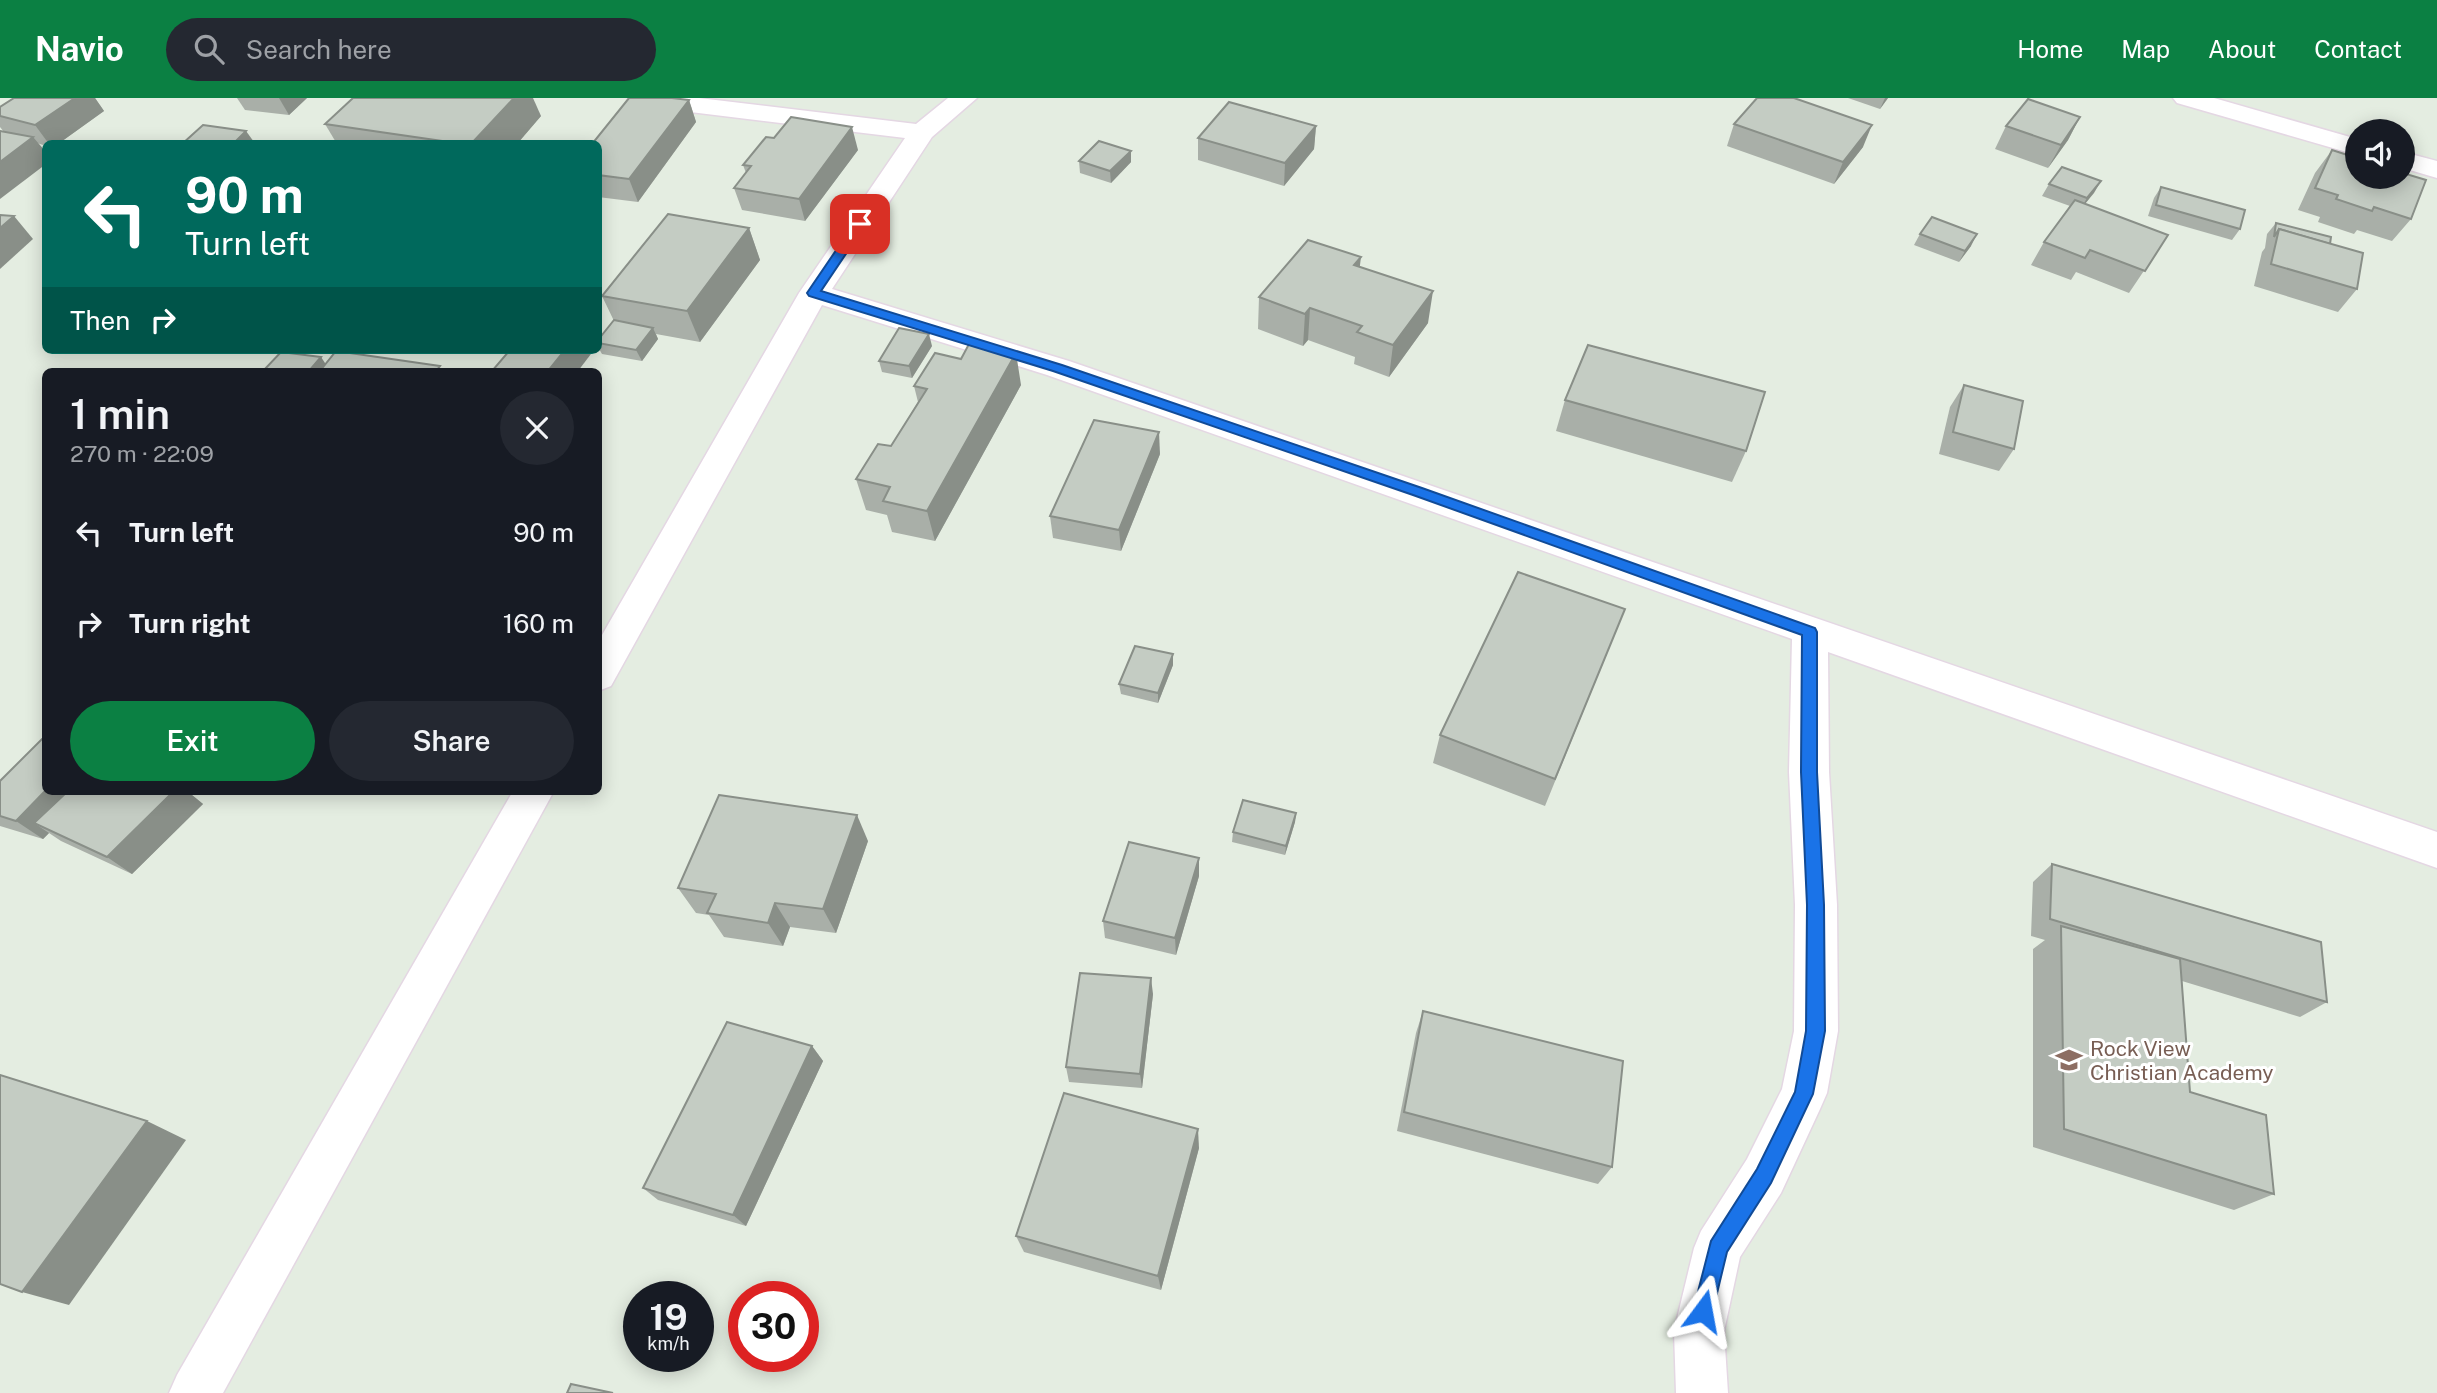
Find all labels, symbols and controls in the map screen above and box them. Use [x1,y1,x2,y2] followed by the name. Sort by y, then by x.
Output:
[166,18,656,81] search box
[35,30,124,68] text: Navio
[190,30,228,68] icon: search
[246,34,392,65] text: Search here
[2017,35,2083,63] text: Home
[2121,35,2170,63] text: Map
[2208,35,2276,63] text: About
[2314,35,2402,63] text: Contact
[2345,119,2415,189] map controls
[2345,119,2415,189] button: sound
[185,166,304,224] text: 90 m
[70,168,161,259] icon: left
[830,194,890,254] pin
[841,205,879,243] icon: arrive
[185,225,310,262] text: Turn left
[144,301,182,339] icon: right
[70,305,130,336] text: Then
[70,389,170,438] text: 1 min
[500,391,574,465] button: close
[70,440,214,467] text: 270 m · 22:09
[70,514,108,552] icon: left
[129,517,234,548] text: Turn left
[513,517,574,548] text: 90 m
[70,605,108,643] icon: right
[129,608,251,639] text: Turn right
[503,608,574,639] text: 160 m
[70,701,315,781] button: Exit
[329,701,574,781] button: Share
[2090,1036,2274,1085] place label: Rock View Christian Academy
[2054,1045,2084,1075] school or university icon: Rock View Christian Academy
[1666,1274,1740,1348] position arrow
[728,1281,819,1372] speed limit sign: 30
[649,1297,688,1338] text: 19
[647,1333,690,1354] text: km/h

